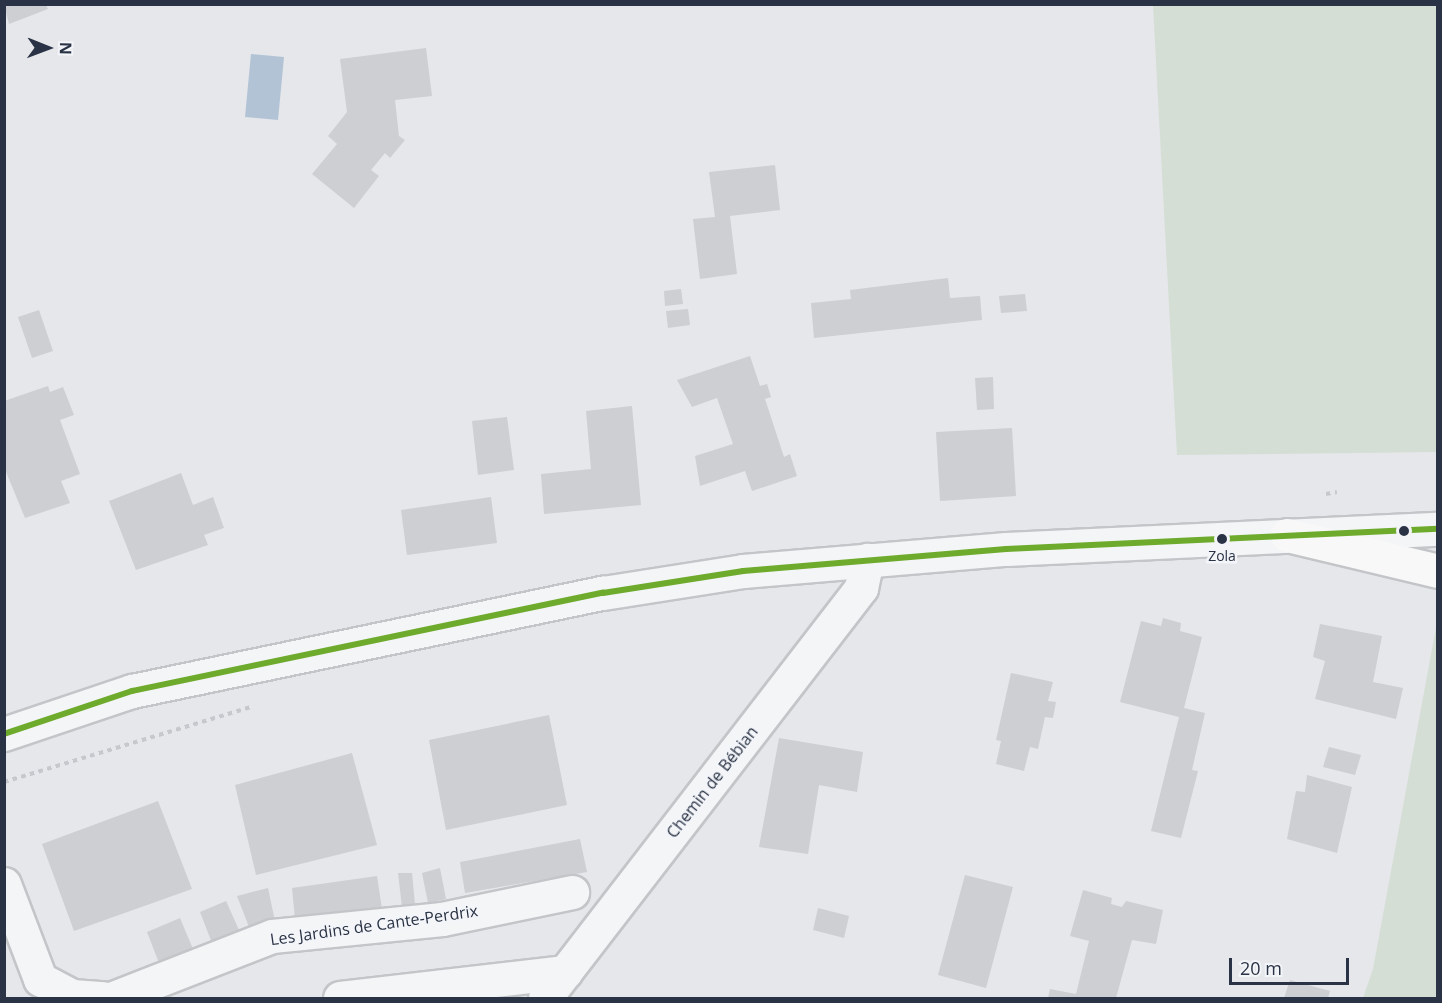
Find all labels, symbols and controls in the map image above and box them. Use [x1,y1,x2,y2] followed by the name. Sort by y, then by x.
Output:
[18,18,78,78] north arrow
[55,42,77,55] text: N
[1398,525,1410,537] unlabelled marker
[1216,533,1228,545] marker: Zola
[1208,548,1236,564] place label: Zola
[662,722,762,842] street label: Chemin de Bébian
[269,901,479,949] street label: Les Jardins de Cante-Perdrix
[1232,946,1352,984] scale bar
[1240,956,1282,980] text: 20 m

